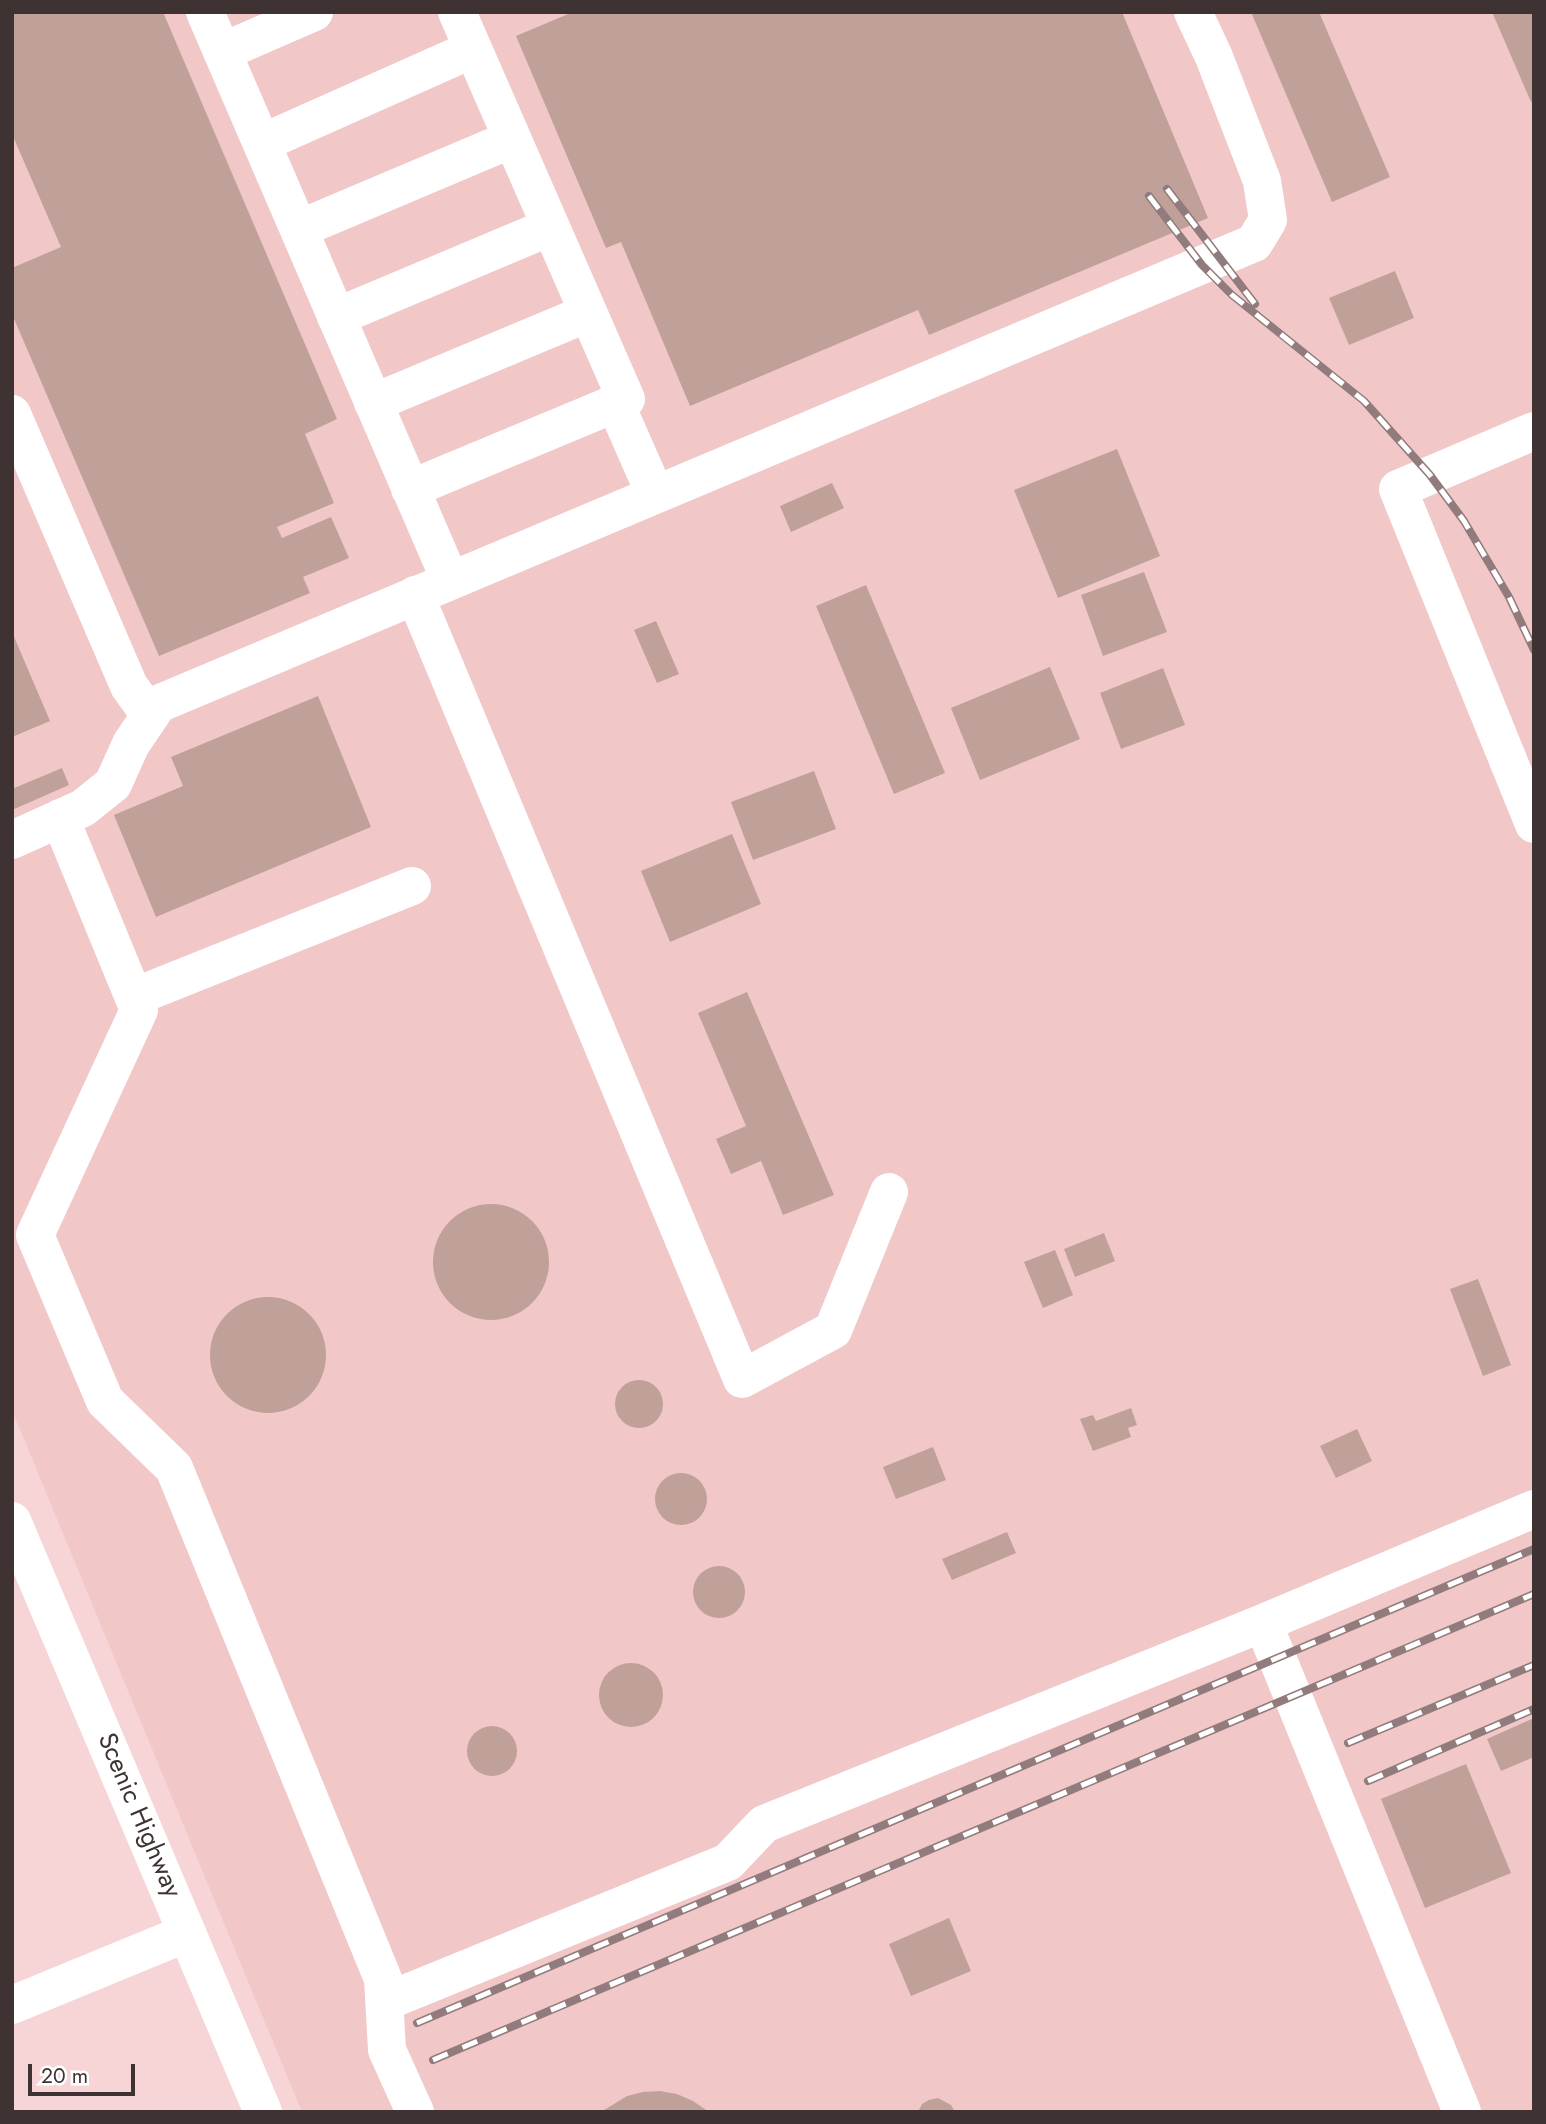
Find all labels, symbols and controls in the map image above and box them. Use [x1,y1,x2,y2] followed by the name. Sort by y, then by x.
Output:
[89,1729,187,1903] street label: Scenic Highway
[32,2050,138,2094] scale bar
[41,2061,88,2091] text: 20 m

